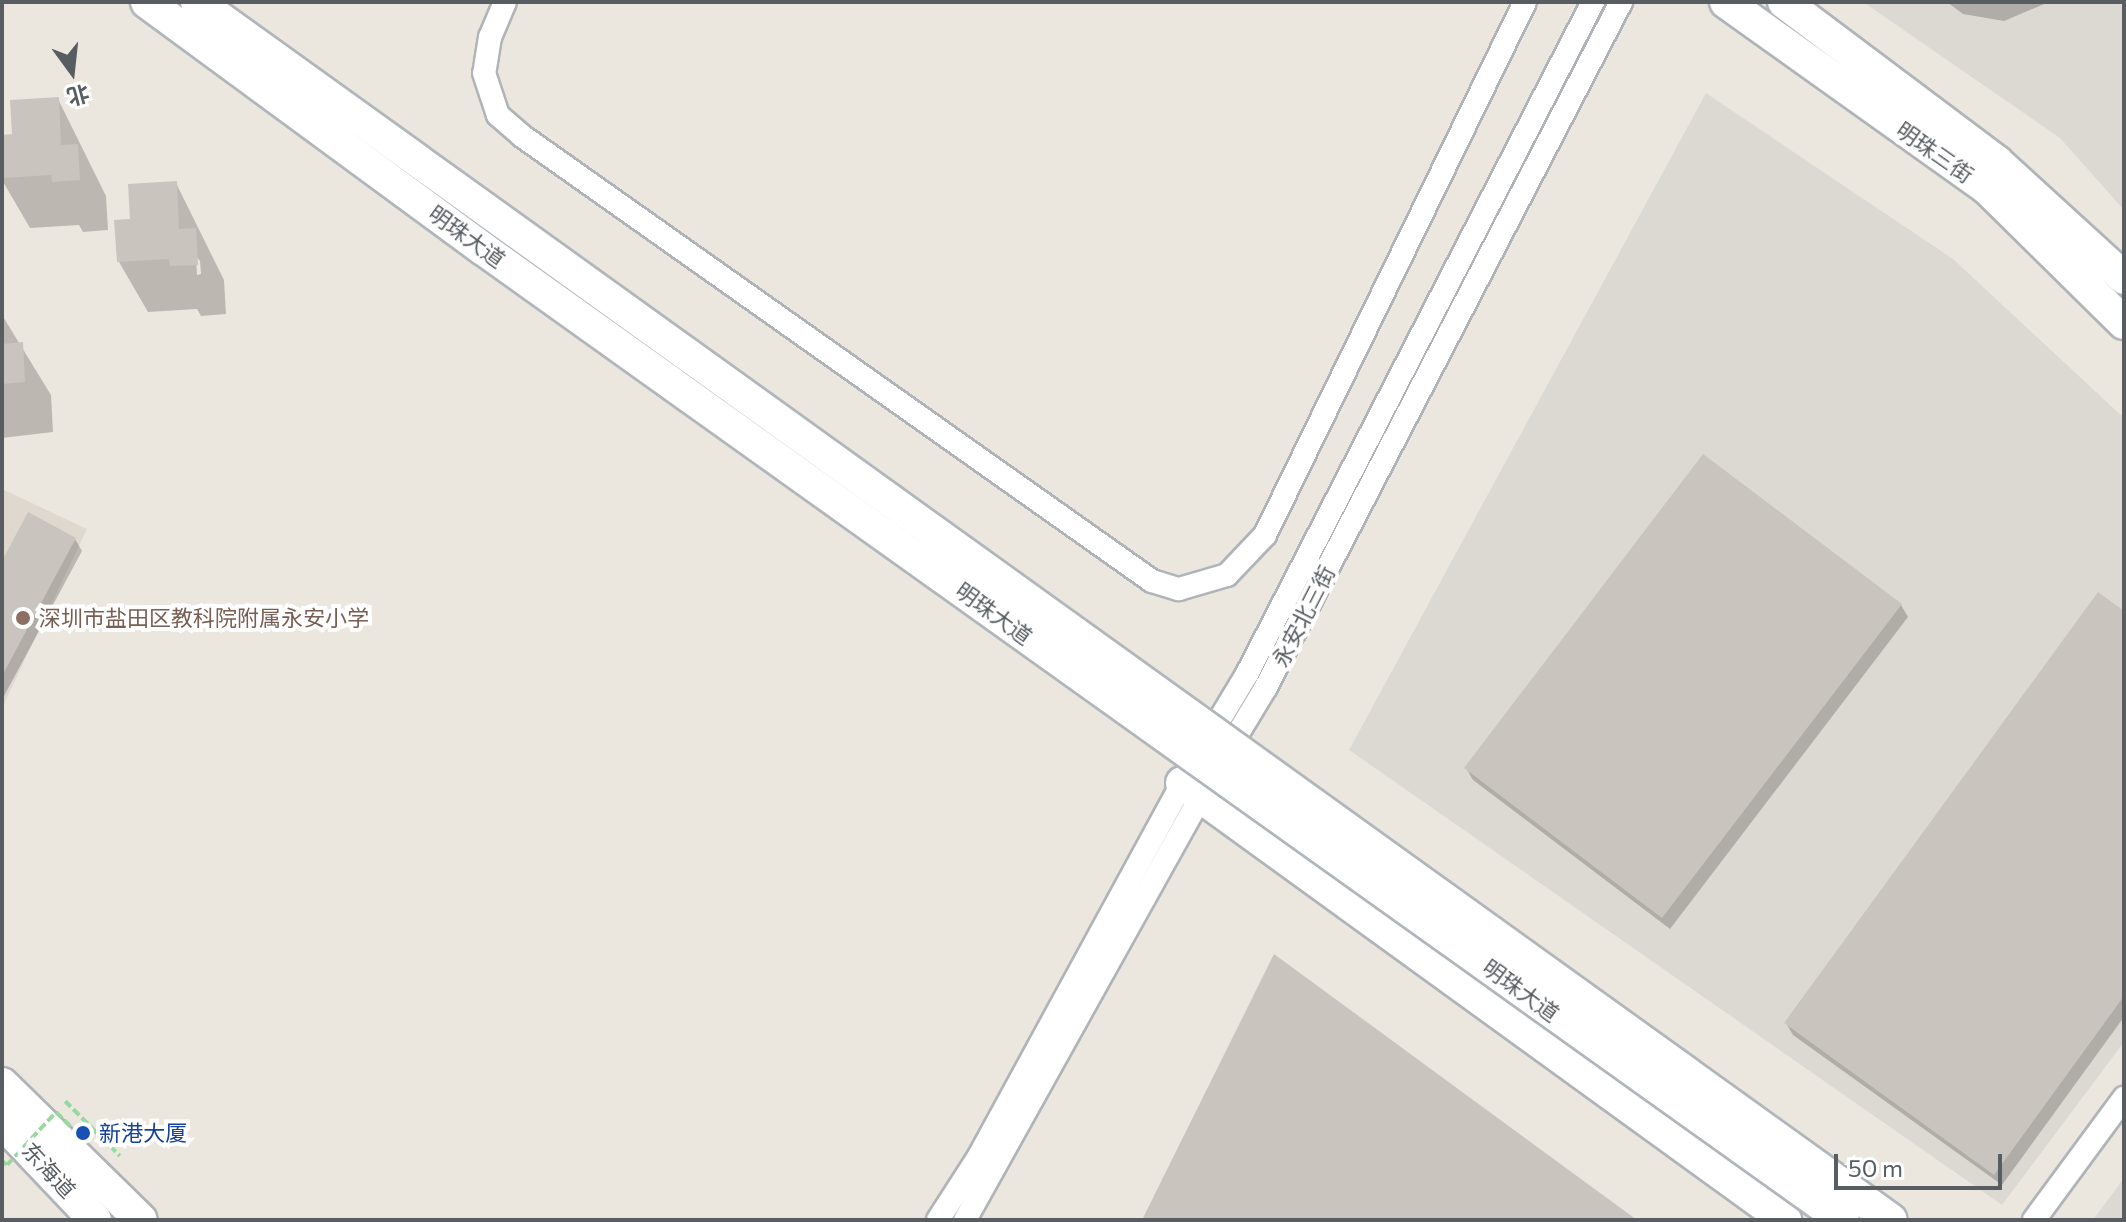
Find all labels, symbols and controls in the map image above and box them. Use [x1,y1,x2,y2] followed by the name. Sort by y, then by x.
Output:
[32,32,112,112] north arrow
[64,80,92,112] text: 北
[1891,116,1979,188] street label: 明珠三街
[424,199,510,273] street label: 明珠大道
[1266,561,1340,671] street label: 永安北三街
[951,576,1037,650] street label: 明珠大道
[39,605,369,631] place label: 深圳市盐田区教科院附属永安小学
[14,609,32,627] marker: 深圳市盐田区教科院附属永安小学
[1478,953,1564,1027] street label: 明珠大道
[99,1120,187,1146] place label: 新港大厦
[74,1124,92,1142] marker: 新港大厦
[17,1137,81,1203] street label: 东海道
[1838,1138,2006,1188] scale bar
[1848,1153,1903,1182] text: 50 m

